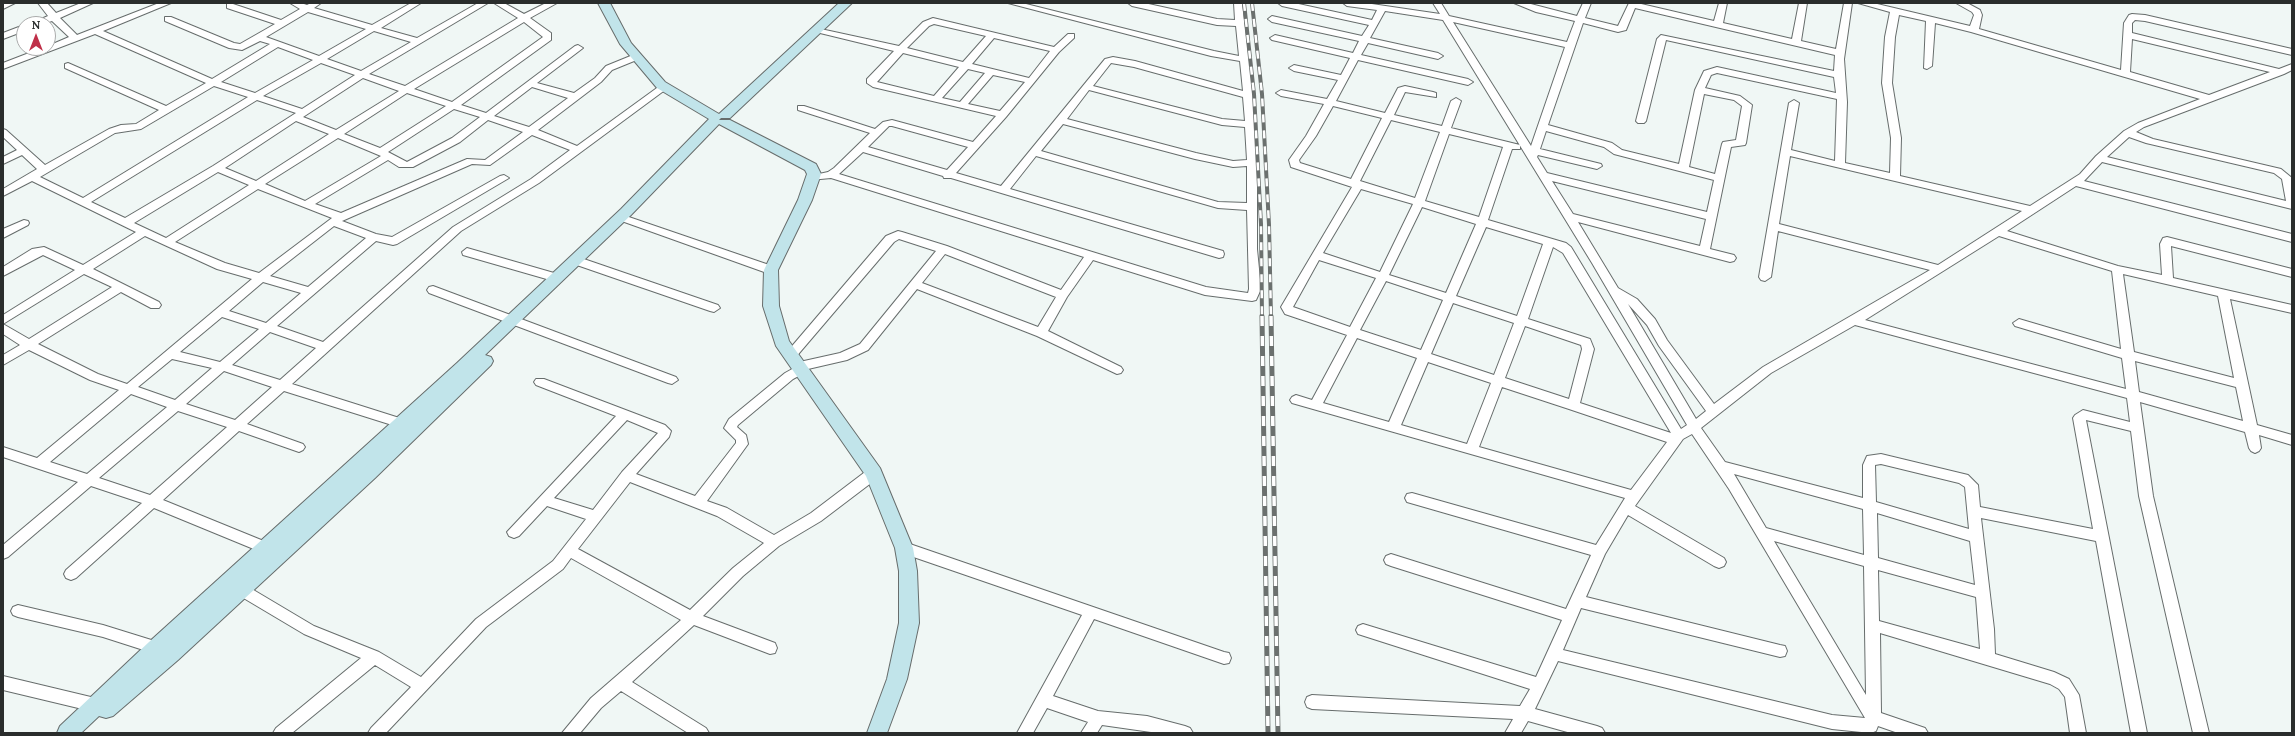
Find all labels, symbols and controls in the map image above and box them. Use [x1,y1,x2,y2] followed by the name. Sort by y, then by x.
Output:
[16,16,56,56] north arrow
[32,18,40,32] text: N

